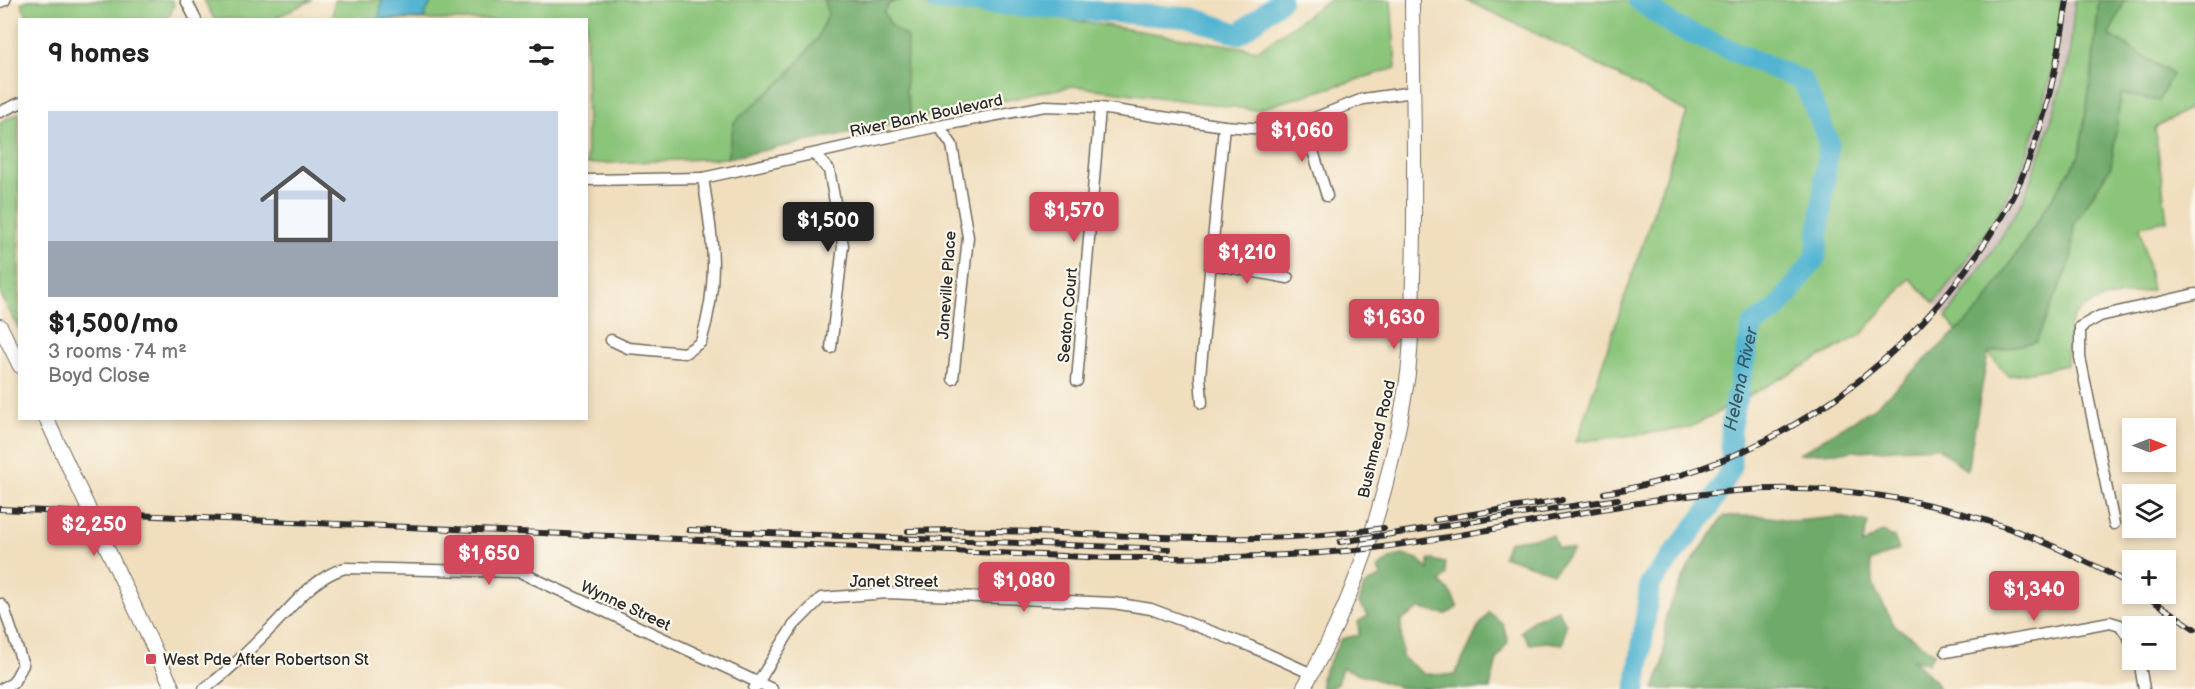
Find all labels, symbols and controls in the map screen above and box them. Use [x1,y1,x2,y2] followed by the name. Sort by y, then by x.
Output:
[525,38,558,71] icon: filters
[48,39,149,70] text: 9 homes
[848,91,1004,142] street label: River Bank Boulevard
[1253,112,1351,163] pin: $1,060
[1270,119,1334,143] text: $1,060
[249,150,357,258] icon: home
[1025,192,1123,243] pin: $1,570
[1043,199,1105,223] text: $1,570
[779,202,877,253] pin: $1,500
[797,209,859,233] text: $1,500
[934,230,961,340] street label: Janeville Place
[1198,234,1296,285] pin: $1,210
[1218,241,1276,265] text: $1,210
[1055,267,1082,363] street label: Seaton Court
[1345,299,1443,350] pin: $1,630
[1363,306,1425,330] text: $1,630
[48,309,178,340] text: $1,500/mo
[1720,324,1763,433] water label: Helena River
[48,340,187,364] text: 3 rooms · 74 m²
[48,364,150,388] text: Boyd Close
[1355,378,1400,500] street label: Bushmead Road
[2122,418,2176,472] north arrow
[2122,418,2176,670] map controls
[2122,484,2176,538] button: layers
[45,506,143,557] pin: $2,250
[61,513,127,537] text: $2,250
[440,535,538,586] pin: $1,650
[458,542,520,566] text: $1,650
[2122,550,2176,604] button: +
[975,562,1073,613] pin: $1,080
[993,569,1055,593] text: $1,080
[1985,571,2083,622] pin: $1,340
[850,573,938,592] street label: Janet Street
[577,577,673,636] street label: Wynne Street
[2003,578,2065,602] text: $1,340
[2122,616,2176,670] button: −
[163,651,369,670] place label: West Pde After Robertson St
[144,652,158,666] marker: West Pde After Robertson St

